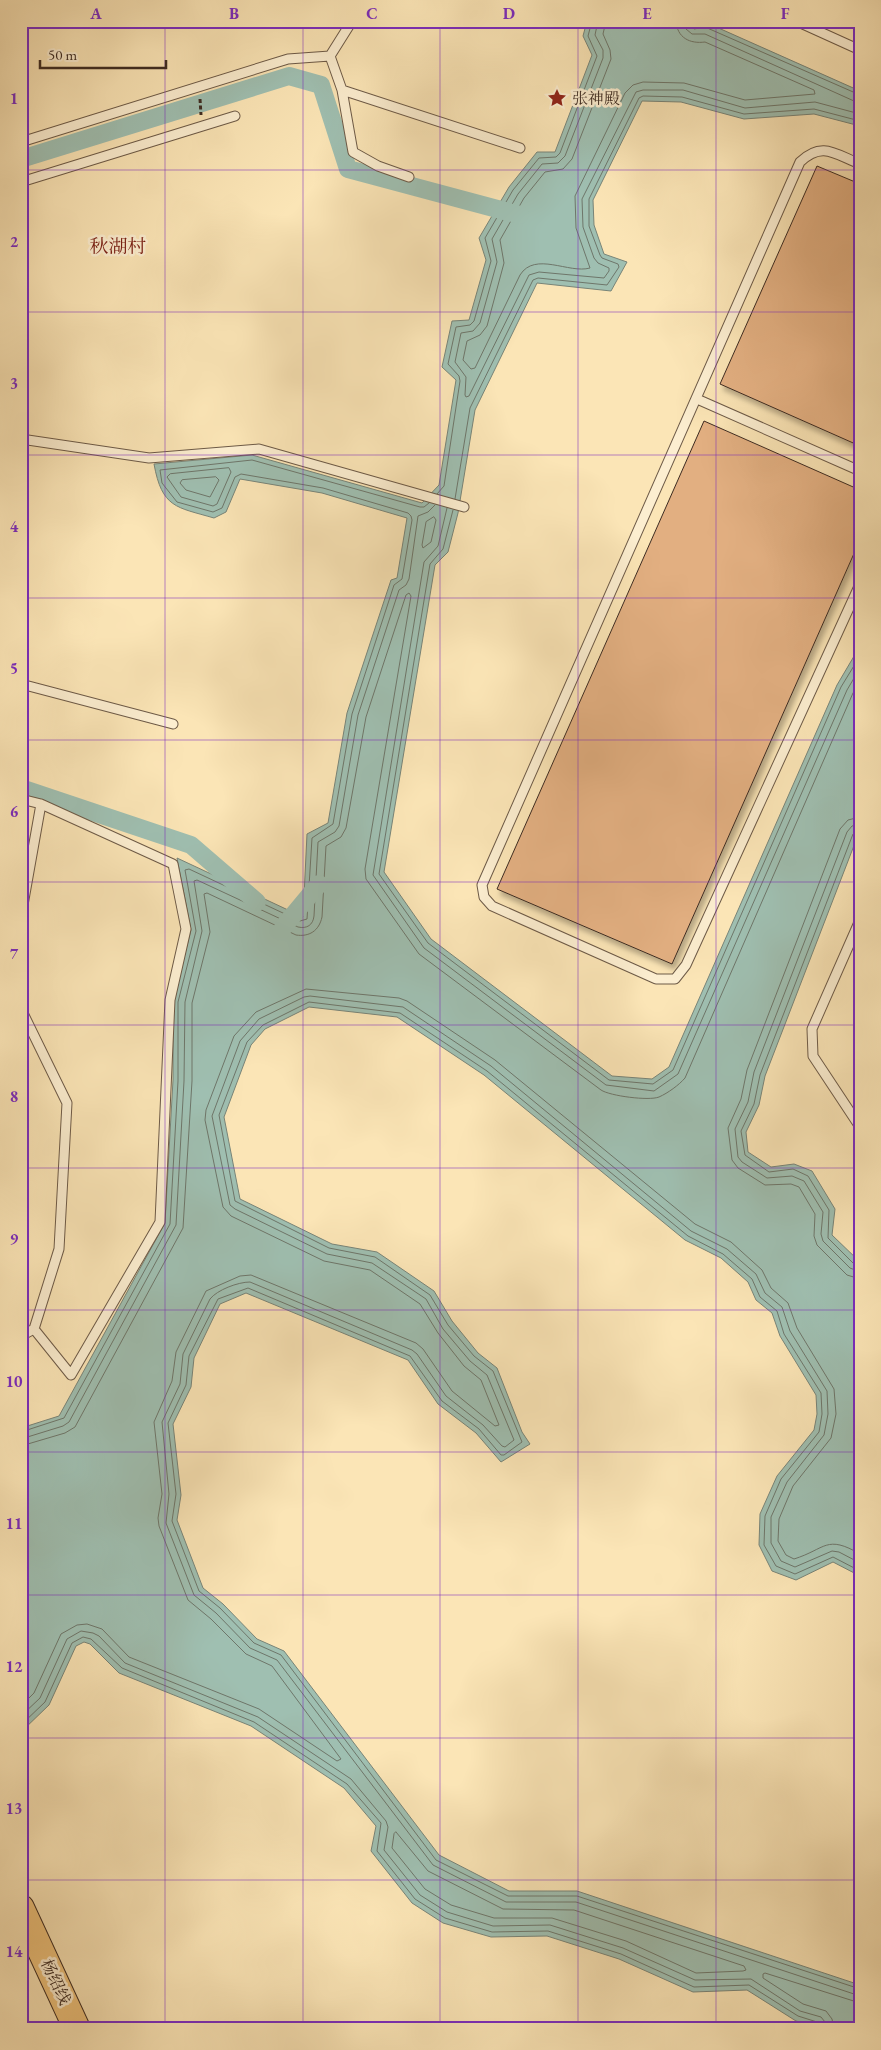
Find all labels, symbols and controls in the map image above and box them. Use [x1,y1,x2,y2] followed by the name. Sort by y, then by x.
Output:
[89,3,102,24] text: A
[229,3,239,24] text: B
[366,3,378,24] text: C
[503,3,515,24] text: D
[642,3,652,24] text: E
[781,3,790,24] text: F
[40,38,166,70] scale bar
[48,45,77,64] text: 50 m
[546,87,568,109] place icon: 张神殿
[10,88,18,109] text: 1
[572,88,620,109] place label: 张神殿
[10,231,19,252] text: 2
[89,234,147,259] district label: 秋湖村
[10,373,18,394] text: 3
[10,516,19,537] text: 4
[10,658,18,679] text: 5
[10,801,19,822] text: 6
[10,943,19,964] text: 7
[10,1086,18,1107] text: 8
[10,1228,19,1249] text: 9
[6,1371,23,1392] text: 10
[6,1513,22,1534] text: 11
[6,1656,23,1677] text: 12
[6,1798,22,1819] text: 13
[6,1941,23,1962] text: 14
[36,1956,76,2008] street label: 杨绍线

